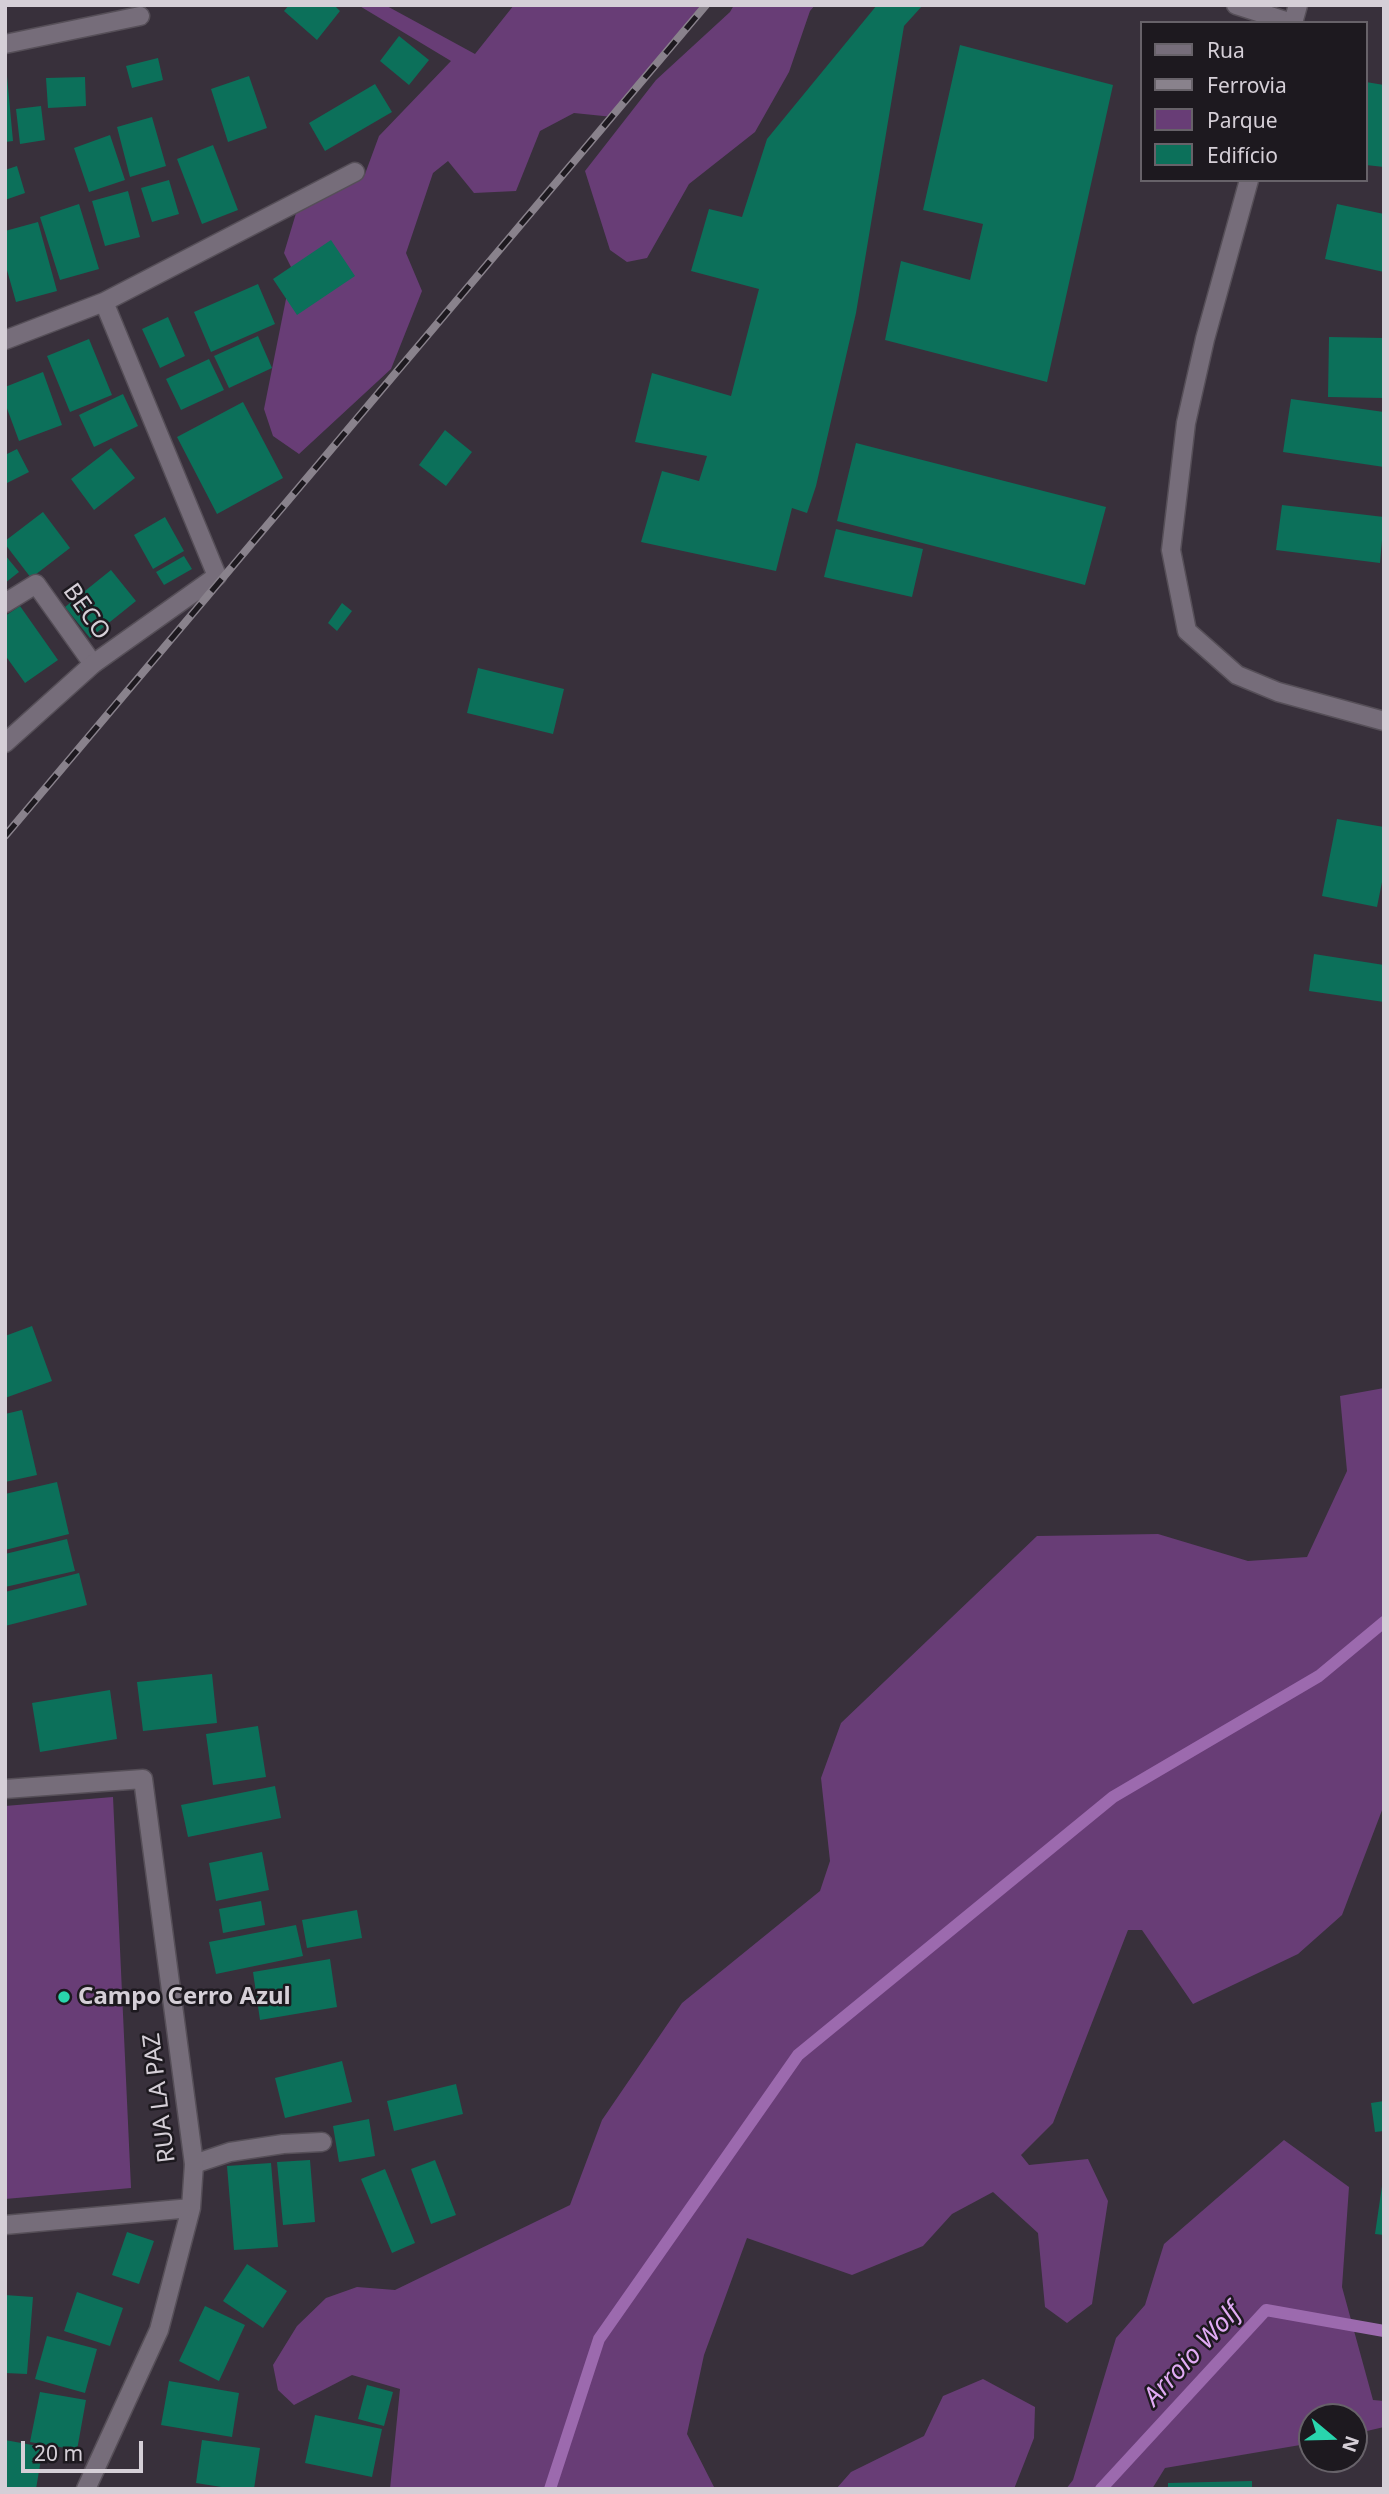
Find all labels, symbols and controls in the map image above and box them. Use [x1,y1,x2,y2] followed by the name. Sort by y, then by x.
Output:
[1140,21,1368,182] legend
[1207,36,1245,64] text: Rua
[1207,71,1287,99] text: Ferrovia
[1207,106,1277,134] text: Parque
[1207,141,1278,169] text: Edifício
[56,578,116,646] street label: BECO
[78,1983,291,2011] place label: Campo Cerro Azul
[56,1989,72,2005] marker: Campo Cerro Azul
[138,2032,182,2164] street label: RUA LA PAZ
[1138,2297,1248,2413] water label: Arroio Wolf
[1298,2403,1368,2473] north arrow
[24,2428,147,2472] scale bar
[1336,2433,1366,2456] text: N
[34,2439,83,2467] text: 20 m

